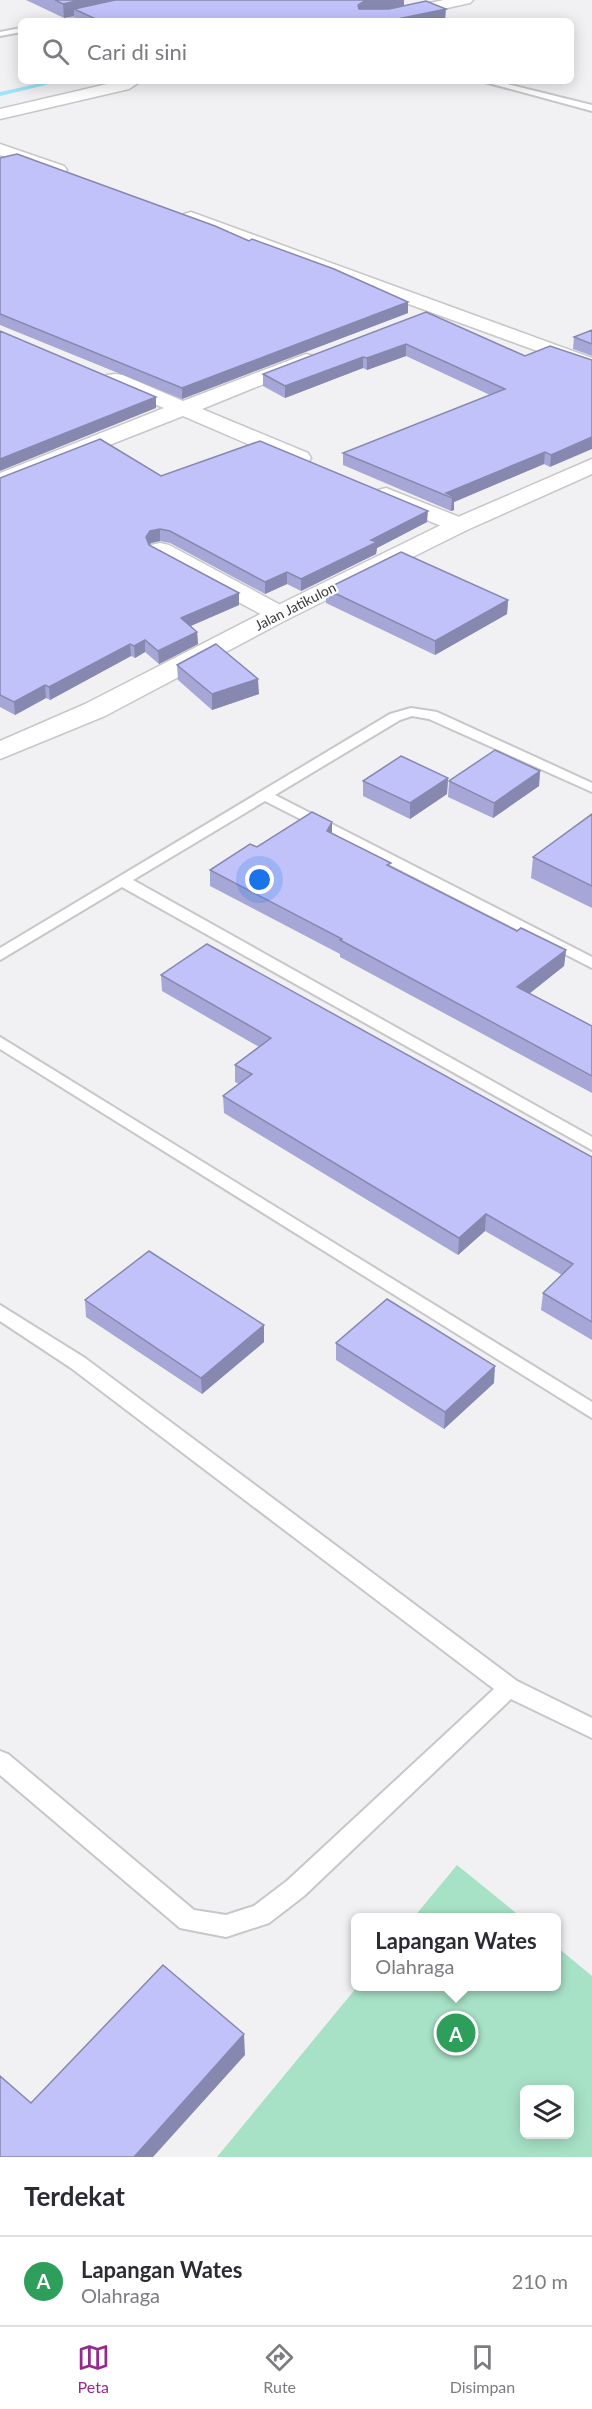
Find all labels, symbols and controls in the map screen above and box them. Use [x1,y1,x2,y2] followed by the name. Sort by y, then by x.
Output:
[18,18,574,84] search box
[39,35,72,68] icon: search
[87,38,187,65] text: Cari di sini
[252,578,338,634] street label: Jalan Jatikulon
[245,865,274,894] your location
[351,1913,561,1991] popup
[375,1927,537,1954] text: Lapangan Wates
[375,1954,454,1978] text: Olahraga
[436,2010,476,2056] pin: A
[520,2085,574,2139] map controls
[520,2085,574,2139] button: layers
[24,2180,125,2212] text: Terdekat
[81,2256,242,2283] text: Lapangan Wates
[37,2269,50,2293] text: A
[512,2269,568,2293] text: 210 m
[81,2283,160,2307] text: Olahraga
[77,2341,110,2396] tab: Peta
[263,2341,296,2396] tab: Rute
[450,2341,515,2396] tab: Disimpan

